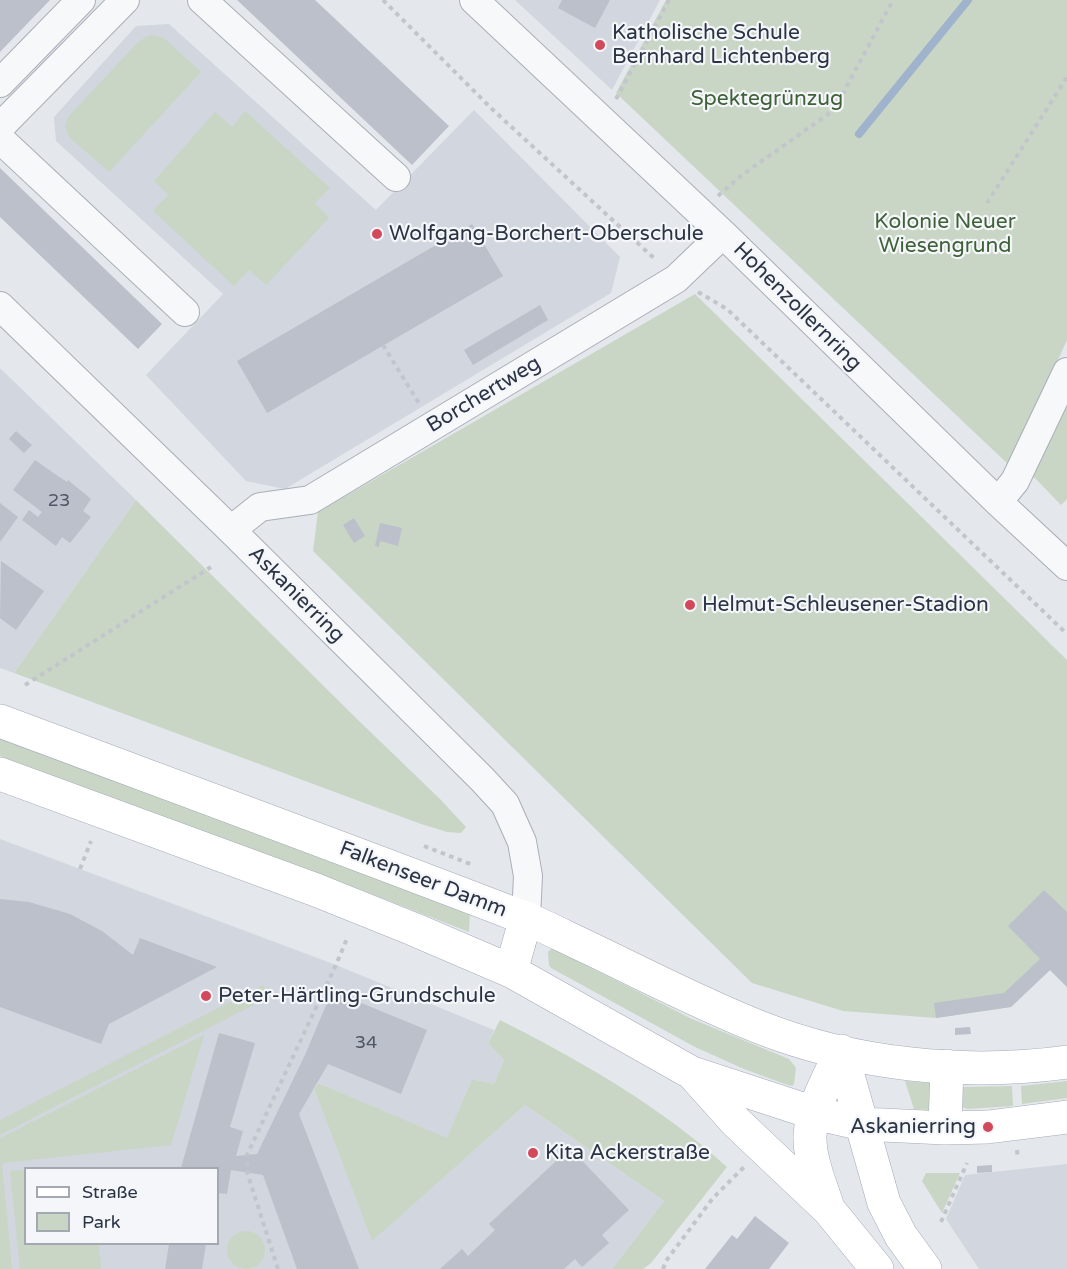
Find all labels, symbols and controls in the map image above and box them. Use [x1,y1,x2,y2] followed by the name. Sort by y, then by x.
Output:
[612,20,830,70] place label: Katholische Schule Bernhard Lichtenberg
[593,38,607,52] marker: Katholische Schule Bernhard Lichtenberg
[691,86,843,112] park label: Spektegrünzug
[874,209,1016,259] park label: Kolonie Neuer Wiesengrund
[389,221,704,247] place label: Wolfgang-Borchert-Oberschule
[370,227,384,241] marker: Wolfgang-Borchert-Oberschule
[727,237,867,377] street label: Hohenzollernring
[422,351,546,439] street label: Borchertweg
[48,490,70,512] house number: 23
[243,542,349,648] street label: Askanierring
[702,592,989,618] place label: Helmut-Schleusener-Stadion
[683,598,697,612] marker: Helmut-Schleusener-Stadion
[336,836,510,924] street label: Falkenseer Damm
[218,983,496,1009] place label: Peter-Härtling-Grundschule
[199,989,213,1003] marker: Peter-Härtling-Grundschule
[355,1032,377,1054] house number: 34
[850,1114,976,1140] place label: Askanierring
[981,1120,995,1134] marker: Askanierring
[545,1140,710,1166] place label: Kita Ackerstraße
[526,1146,540,1160] marker: Kita Ackerstraße
[24,1167,219,1245] legend
[82,1181,138,1203] text: Straße
[82,1211,120,1233] text: Park

